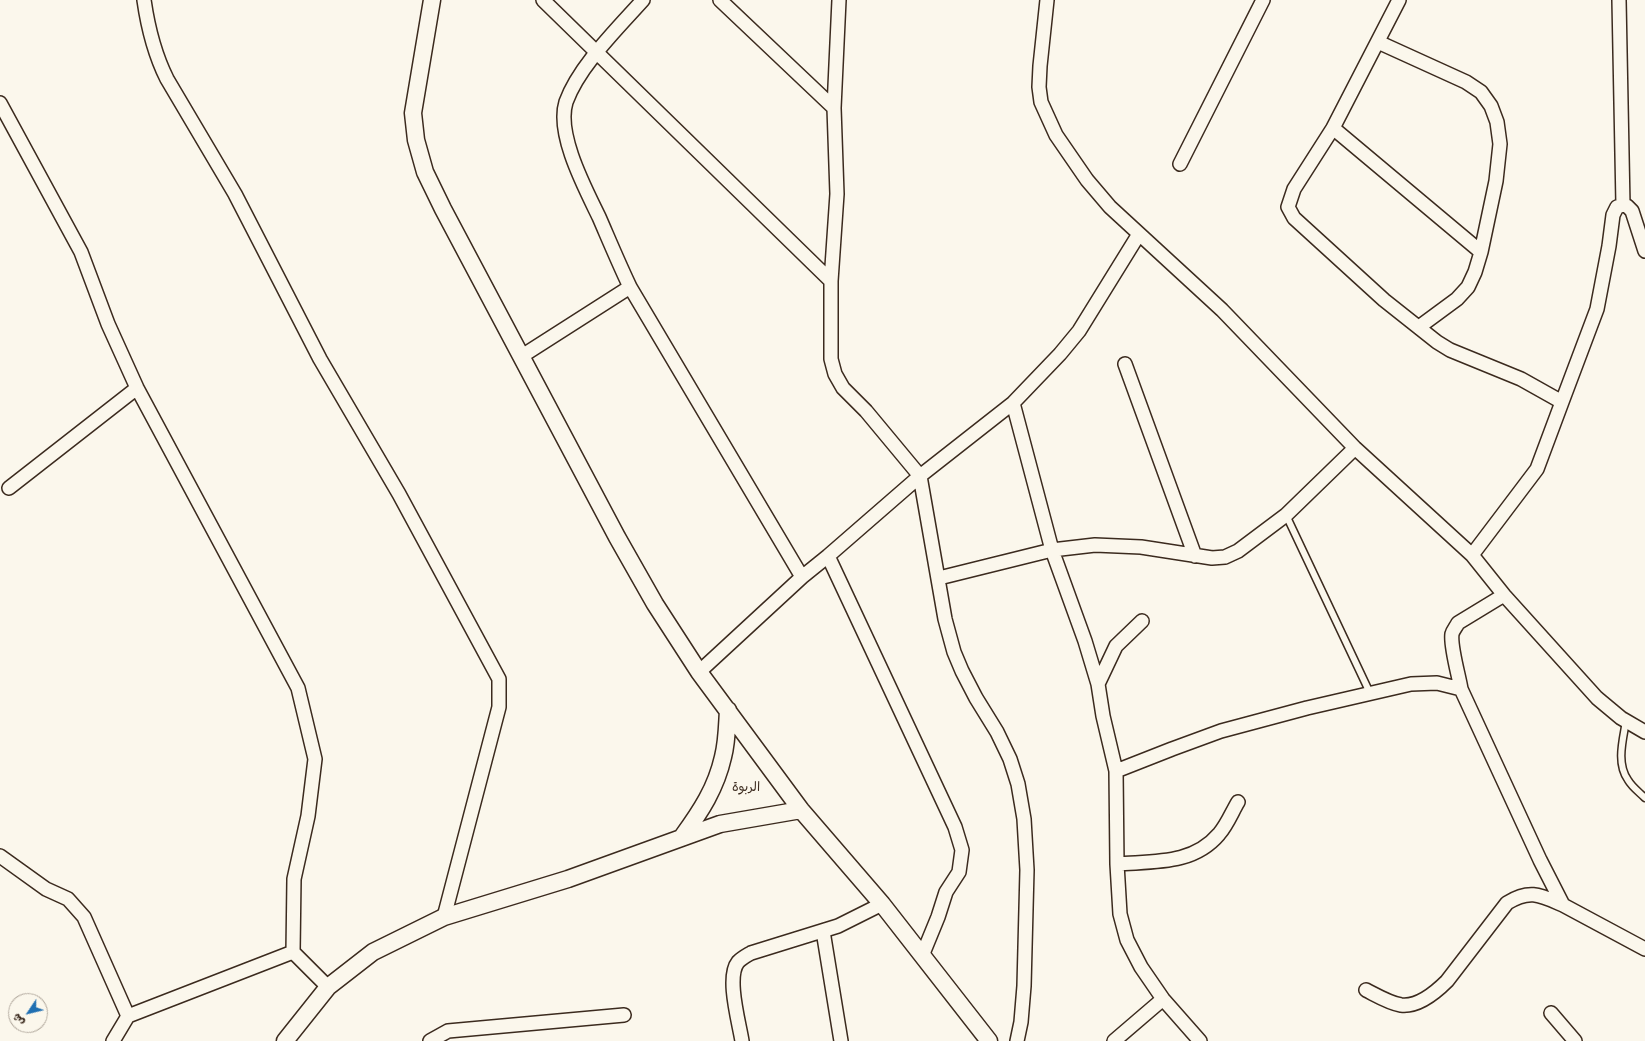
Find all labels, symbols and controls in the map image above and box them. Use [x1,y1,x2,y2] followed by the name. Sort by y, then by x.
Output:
[732,780,760,796] district label: الربوة
[8,993,48,1033] north arrow
[9,1010,28,1029] text: ش

